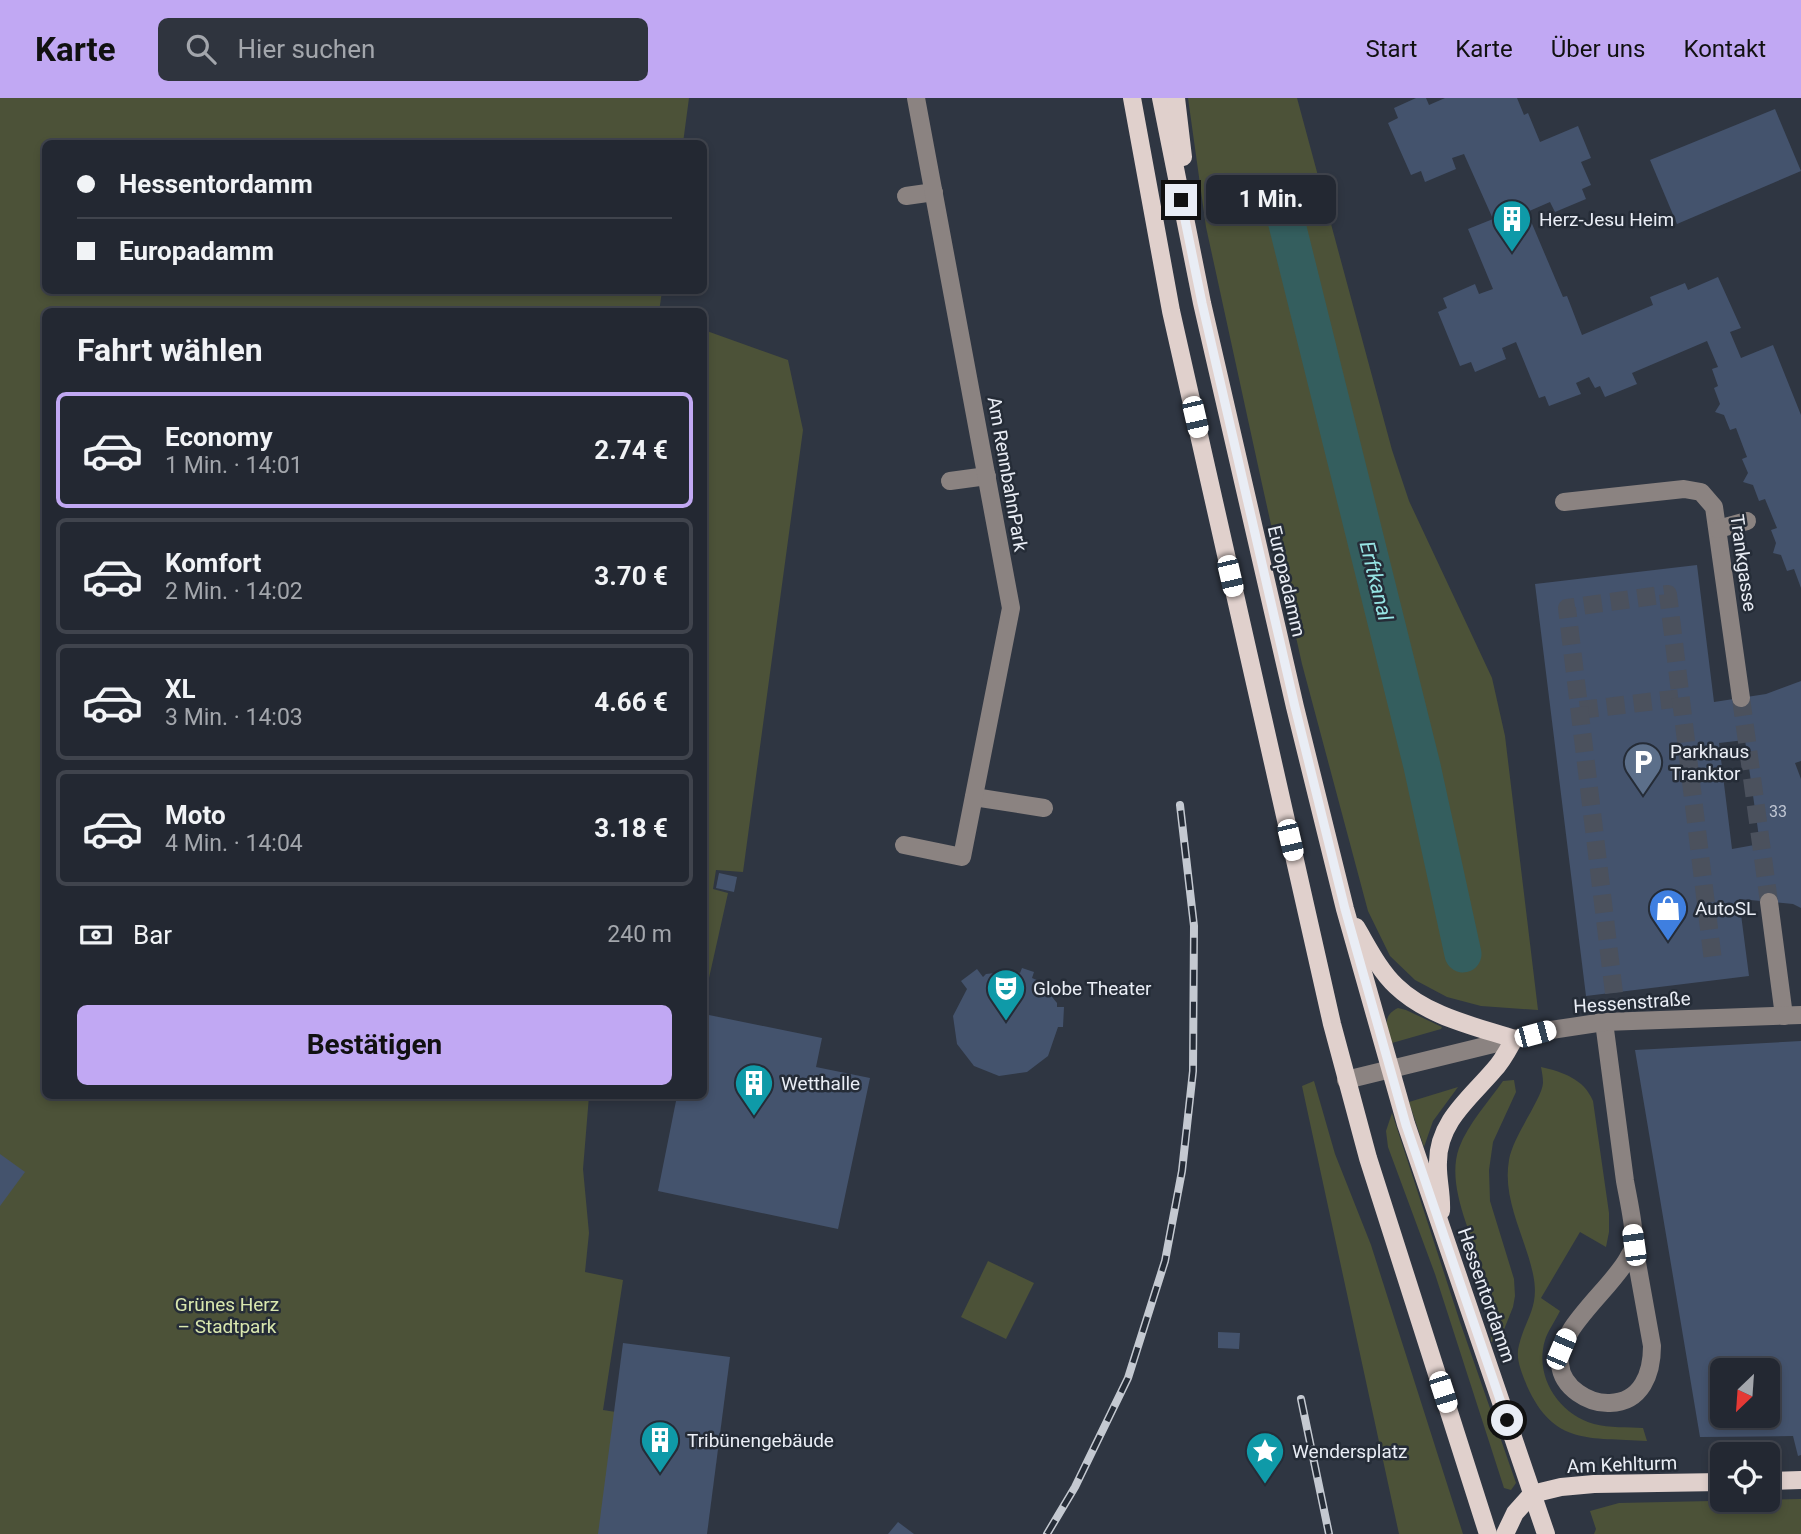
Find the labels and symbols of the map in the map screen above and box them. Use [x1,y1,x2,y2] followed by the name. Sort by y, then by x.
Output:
[1206,176,1335,224] callout: 1 Min.
[1165,184,1197,216] route end
[1491,198,1533,253] building icon: Herz-Jesu Heim
[1539,208,1674,231] place label: Herz-Jesu Heim
[1181,394,1210,440] car
[983,395,1033,554] street label: Am RennbahnPark
[1725,513,1762,613] street label: Trankgasse
[1263,523,1310,639] street label: Europadamm
[1355,539,1398,624] water label: Erftkanal
[1216,553,1245,599] car
[1670,740,1749,785] place label: Parkhaus Tranktor
[1622,741,1664,796] parking icon: Parkhaus Tranktor
[1769,802,1787,821] house number: 33
[1276,817,1305,863] car
[1647,887,1689,942] shop icon: AutoSL
[1695,897,1756,920] place label: AutoSL
[985,967,1027,1022] theatre icon: Globe Theater
[1033,977,1152,1000] place label: Globe Theater
[1573,987,1691,1018] street label: Hessenstraße
[1512,1018,1559,1050] car
[733,1062,775,1117] building icon: Wetthalle
[781,1072,860,1095] place label: Wetthalle
[1621,1223,1648,1267] car
[1453,1225,1520,1366] street label: Hessentordamm
[175,1293,279,1338] park label: Grünes Herz – Stadtpark
[1544,1326,1579,1372] car
[1710,1358,1780,1428] north arrow
[1427,1369,1460,1415] car
[1491,1404,1523,1436] route start
[639,1419,681,1474] building icon: Tribünengebäude
[687,1429,834,1452] place label: Tribünengebäude
[1244,1430,1286,1485] place icon: Wendersplatz
[1292,1440,1407,1463] place label: Wendersplatz
[1566,1451,1678,1478] street label: Am Kehlturm

